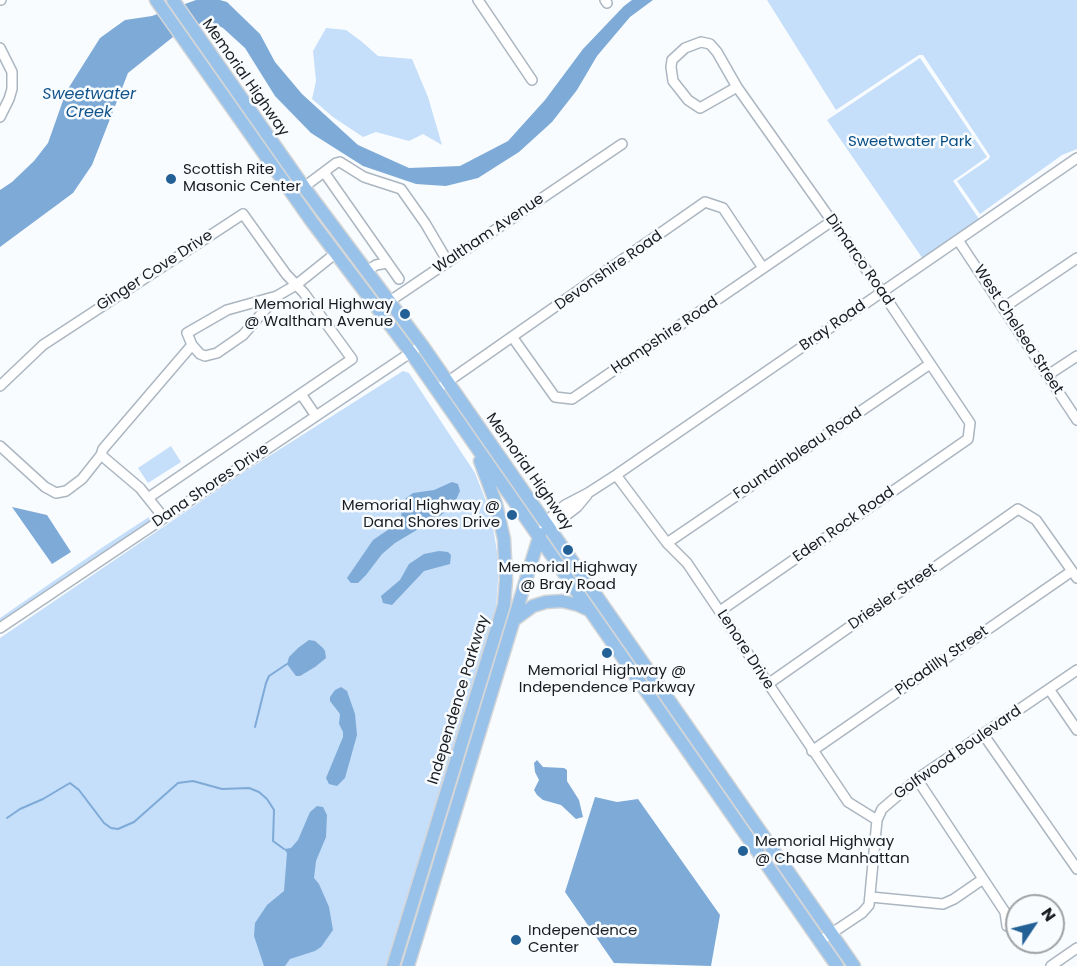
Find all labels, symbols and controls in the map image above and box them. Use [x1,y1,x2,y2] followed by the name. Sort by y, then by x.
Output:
[198,16,292,140] street label: Memorial Highway
[42,85,136,123] water label: Sweetwater Creek
[848,133,972,151] park label: Sweetwater Park
[183,161,301,196] place label: Scottish Rite Masonic Center
[164,172,178,186] marker: Scottish Rite Masonic Center
[430,190,548,278] street label: Waltham Avenue
[821,211,897,309] street label: Dimarco Road
[94,227,216,315] street label: Ginger Cove Drive
[552,227,666,315] street label: Devonshire Road
[969,262,1067,398] street label: West Chelsea Street
[608,294,722,378] street label: Hampshire Road
[244,296,393,331] place label: Memorial Highway @ Waltham Avenue
[797,297,869,355] street label: Bray Road
[398,307,412,321] marker: Memorial Highway @ Waltham Avenue
[730,404,866,504] street label: Fountainbleau Road
[482,410,576,534] street label: Memorial Highway
[149,440,273,532] street label: Dana Shores Drive
[790,483,898,567] street label: Eden Rock Road
[342,497,500,532] place label: Memorial Highway @ Dana Shores Drive
[505,508,519,522] marker: Memorial Highway @ Dana Shores Drive
[561,543,575,557] marker: Memorial Highway @ Bray Road
[498,559,638,594] place label: Memorial Highway @ Bray Road
[845,560,941,634] street label: Driesler Street
[713,607,777,693] street label: Lenore Drive
[425,613,493,787] street label: Independence Parkway
[892,622,992,700] street label: Picadilly Street
[600,646,614,660] marker: Memorial Highway @ Independence Parkway
[519,662,695,697] place label: Memorial Highway @ Independence Parkway
[891,702,1025,804] street label: Golfwood Boulevard
[755,833,910,868] place label: Memorial Highway @ Chase Manhattan
[736,844,750,858] marker: Memorial Highway @ Chase Manhattan
[1005,894,1065,954] north arrow
[1036,903,1061,926] text: N
[528,922,637,957] place label: Independence Center
[509,933,523,947] marker: Independence Center

